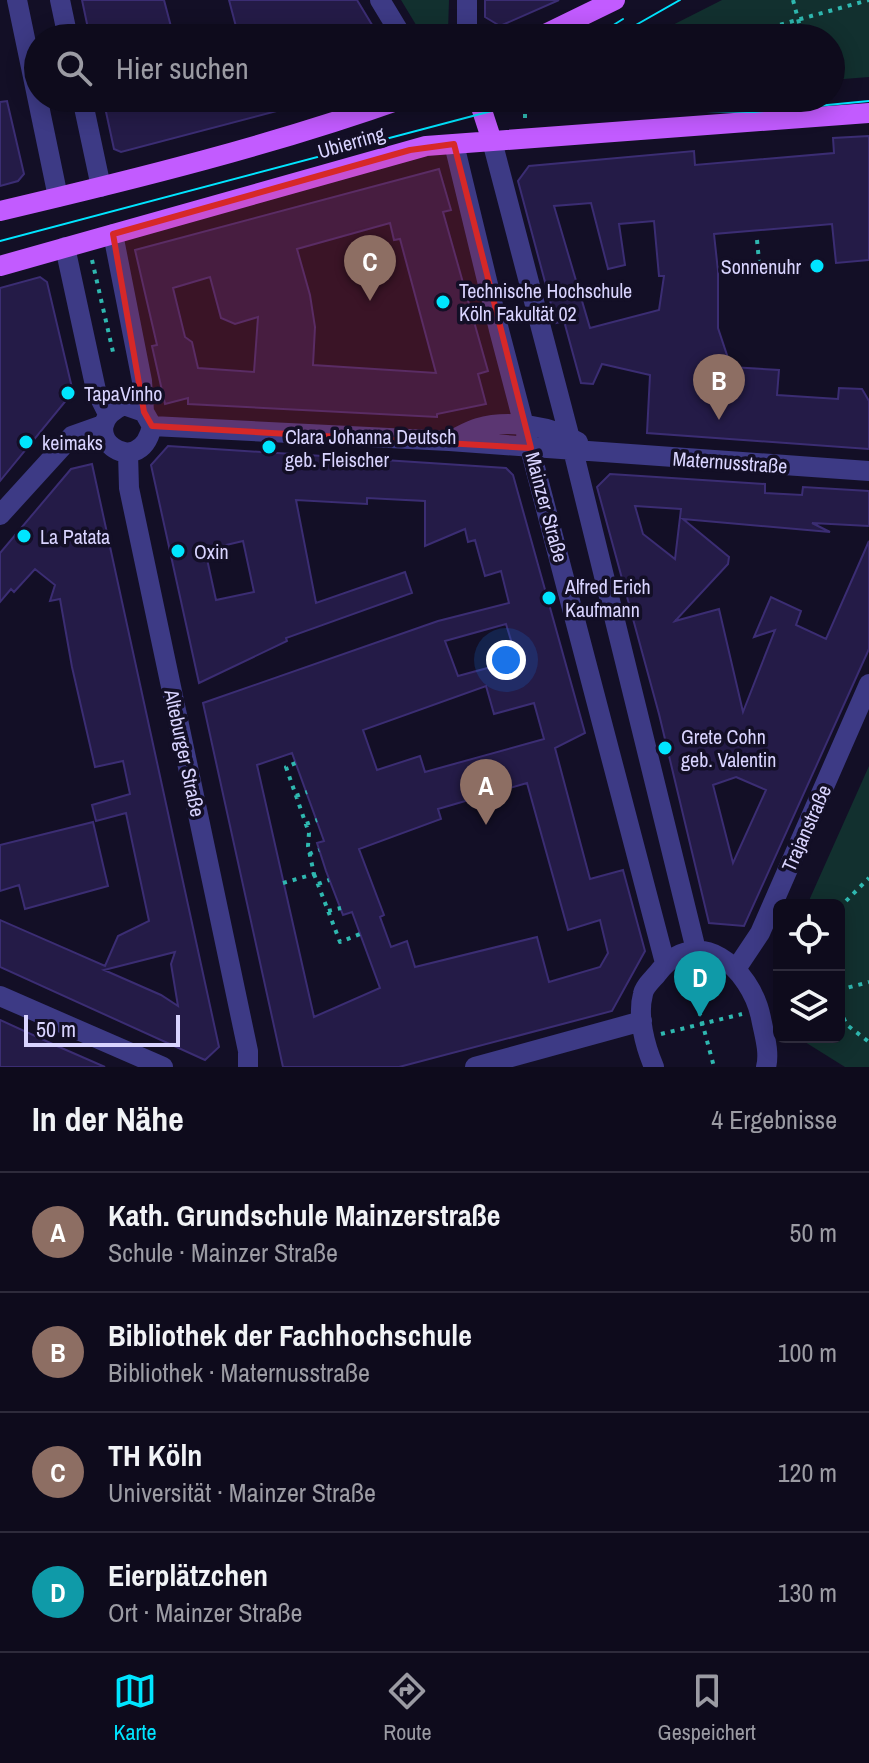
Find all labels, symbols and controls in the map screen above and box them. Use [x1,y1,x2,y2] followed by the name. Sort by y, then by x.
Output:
[24,24,845,112] search box
[52,46,96,90] icon: search
[116,48,249,88] text: Hier suchen
[314,120,388,164] street label: Ubierring
[344,235,396,301] pin: C
[721,253,802,280] place label: Sonnenuhr
[808,257,826,275] marker: Sonnenuhr
[459,277,632,327] place label: Technische Hochschule Köln Fakultät 02
[434,293,452,311] marker: Technische Hochschule Köln Fakultät 02
[693,354,745,420] pin: B
[84,380,162,407] place label: TapaVinho
[59,384,77,402] marker: TapaVinho
[285,423,456,473] place label: Clara Johanna Deutsch geb. Fleischer
[42,429,103,456] place label: keimaks
[17,433,35,451] marker: keimaks
[260,438,278,456] marker: Clara Johanna Deutsch geb. Fleischer
[672,445,788,479] street label: Maternusstraße
[519,449,575,565] street label: Mainzer Straße
[40,523,110,550] place label: La Patata
[15,527,33,545] marker: La Patata
[194,538,229,565] place label: Oxin
[169,542,187,560] marker: Oxin
[564,573,651,623] place label: Alfred Erich Kaufmann
[540,589,558,607] marker: Alfred Erich Kaufmann
[486,640,526,680] your location
[158,686,212,819] street label: Alteburger Straße
[681,723,776,773] place label: Grete Cohn geb. Valentin
[656,739,674,757] marker: Grete Cohn geb. Valentin
[460,759,512,825] pin: A
[775,780,837,876] street label: Trajanstraße
[773,899,845,1043] map controls
[773,899,845,971] button: locate
[674,951,726,1017] pin: D
[773,971,845,1043] button: layers
[24,1011,180,1047] scale bar
[36,1014,76,1044] text: 50 m
[32,1096,184,1142] text: In der Nähe
[711,1102,837,1137] text: 4 Ergebnisse
[108,1195,500,1235] text: Kath. Grundschule Mainzerstraße
[50,1215,66,1250] text: A
[790,1215,837,1250] text: 50 m
[108,1235,338,1270] text: Schule · Mainzer Straße
[108,1315,472,1355] text: Bibliothek der Fachhochschule
[50,1335,66,1370] text: B
[778,1335,837,1370] text: 100 m
[108,1355,370,1390] text: Bibliothek · Maternusstraße
[108,1435,202,1475] text: TH Köln
[50,1455,66,1490] text: C
[778,1455,837,1490] text: 120 m
[108,1475,376,1510] text: Universität · Mainzer Straße
[108,1555,268,1595] text: Eierplätzchen
[50,1575,66,1610] text: D
[778,1575,837,1610] text: 130 m
[108,1595,302,1630] text: Ort · Mainzer Straße
[113,1669,157,1747] tab: Karte
[383,1669,431,1747] tab: Route
[658,1669,756,1747] tab: Gespeichert

